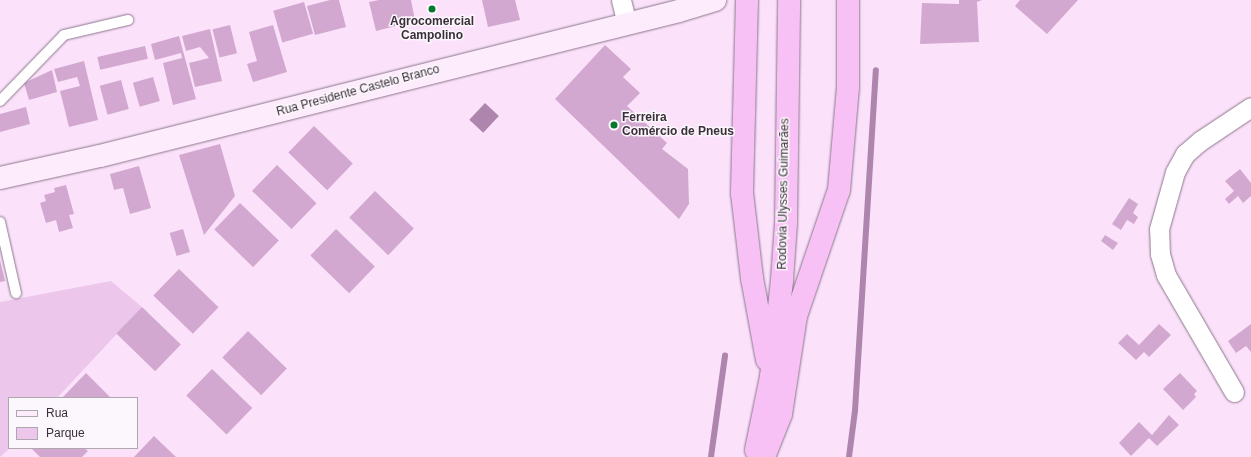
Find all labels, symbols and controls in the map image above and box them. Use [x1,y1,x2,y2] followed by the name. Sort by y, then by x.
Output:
[427,4,437,14] marker: Agrocomercial Campolino
[390,15,474,43] place label: Agrocomercial Campolino
[275,62,441,120] street label: Rua Presidente Castelo Branco
[622,111,734,139] place label: Ferreira Comércio de Pneus
[775,118,793,270] street label: Rodovia Ulysses Guimarães
[609,120,619,130] marker: Ferreira Comércio de Pneus
[8,397,138,449] legend
[46,406,68,420] text: Rua
[46,426,85,440] text: Parque

